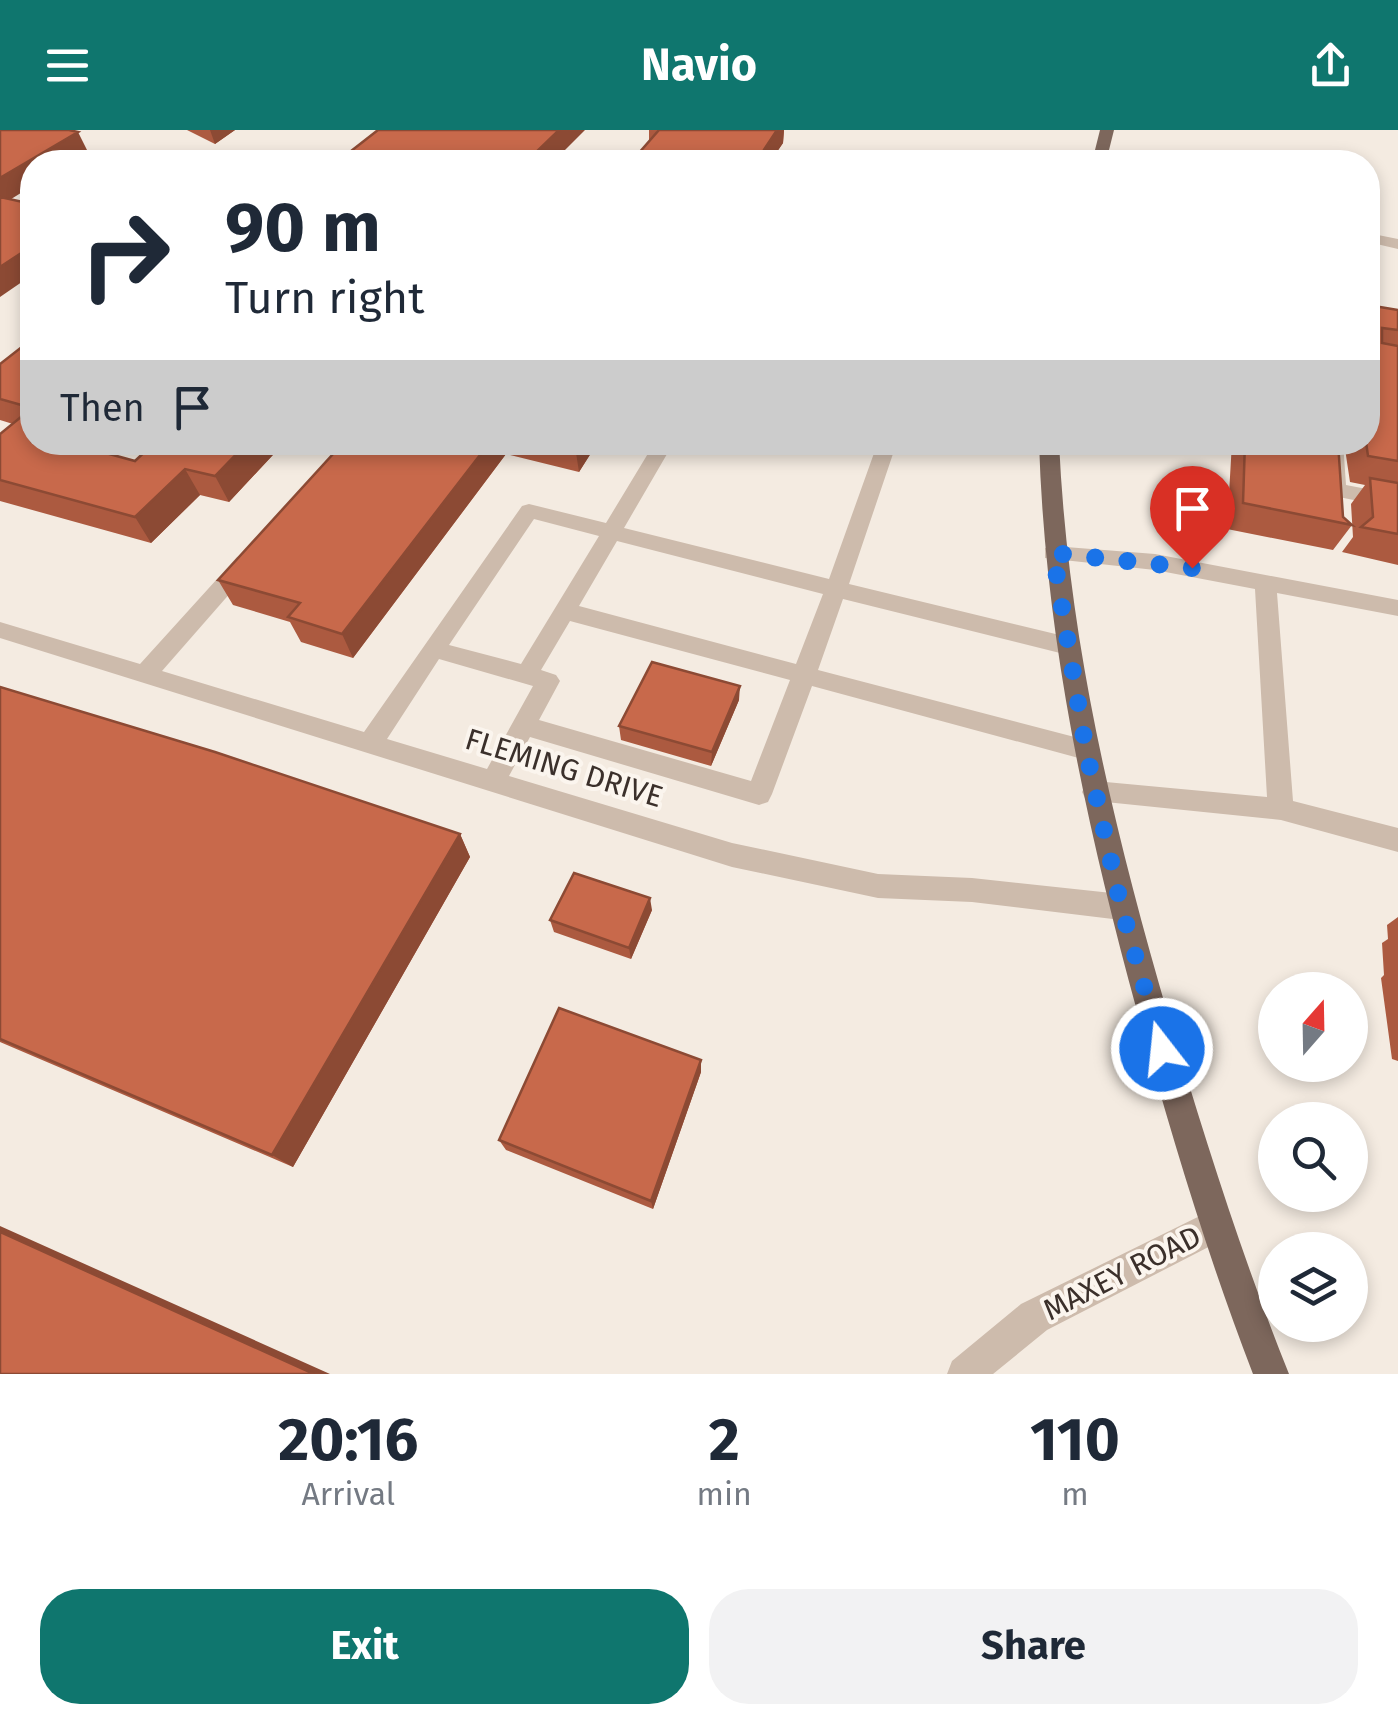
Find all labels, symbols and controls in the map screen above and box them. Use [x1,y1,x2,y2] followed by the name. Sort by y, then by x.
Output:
[40,38,95,93] icon: menu
[641,38,757,92] text: Navio
[1303,38,1358,93] icon: share
[225,186,381,270] text: 90 m
[60,190,190,320] icon: right
[225,271,424,325] text: Turn right
[165,380,220,435] icon: arrive
[60,385,145,431] text: Then
[1150,466,1235,569] pin
[1165,481,1220,536] icon: arrive
[461,721,667,815] street label: FLEMING DRIVE
[1258,972,1368,1082] north arrow
[1258,972,1368,1342] map controls
[1110,997,1214,1101] position arrow
[1258,1102,1368,1212] button: search
[1037,1218,1207,1328] street label: MAXEY ROAD
[1258,1232,1368,1342] button: layers
[278,1404,418,1476] text: 20:16
[709,1404,740,1476] text: 2
[1030,1404,1120,1476] text: 110
[301,1475,395,1513] text: Arrival
[697,1475,752,1513] text: min
[1061,1475,1089,1513] text: m
[40,1589,689,1704] button: Exit
[709,1589,1358,1704] button: Share

